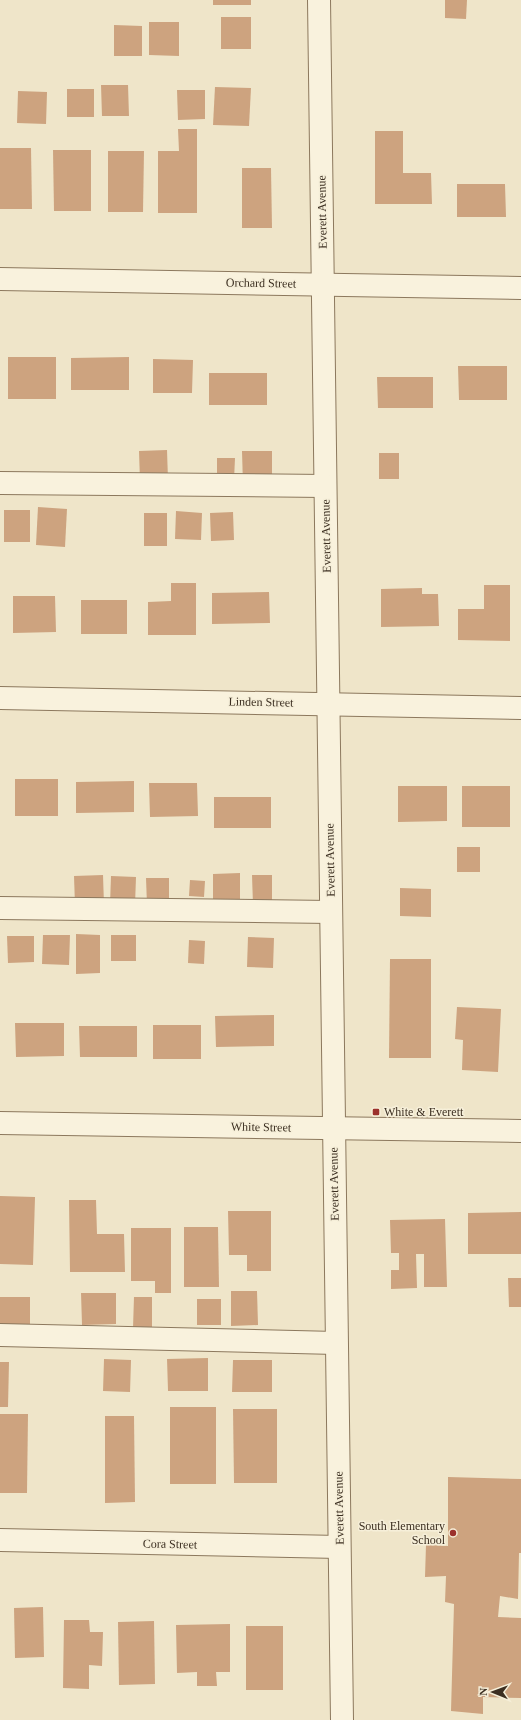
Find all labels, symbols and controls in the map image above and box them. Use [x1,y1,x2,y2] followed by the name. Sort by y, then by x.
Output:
[314,175,330,249] street label: Everett Avenue
[226,275,297,291] street label: Orchard Street
[318,499,334,573] street label: Everett Avenue
[228,694,294,710] street label: Linden Street
[322,823,338,897] street label: Everett Avenue
[384,1105,464,1119] place label: White & Everett
[371,1107,381,1117] marker: White & Everett
[231,1119,292,1135] street label: White Street
[326,1147,342,1221] street label: Everett Avenue
[331,1471,347,1545] street label: Everett Avenue
[359,1519,446,1547] place label: South Elementary School
[448,1528,458,1538] marker: South Elementary School
[143,1537,198,1551] street label: Cora Street
[473,1672,513,1712] north arrow
[477,1688,489,1696] text: N

